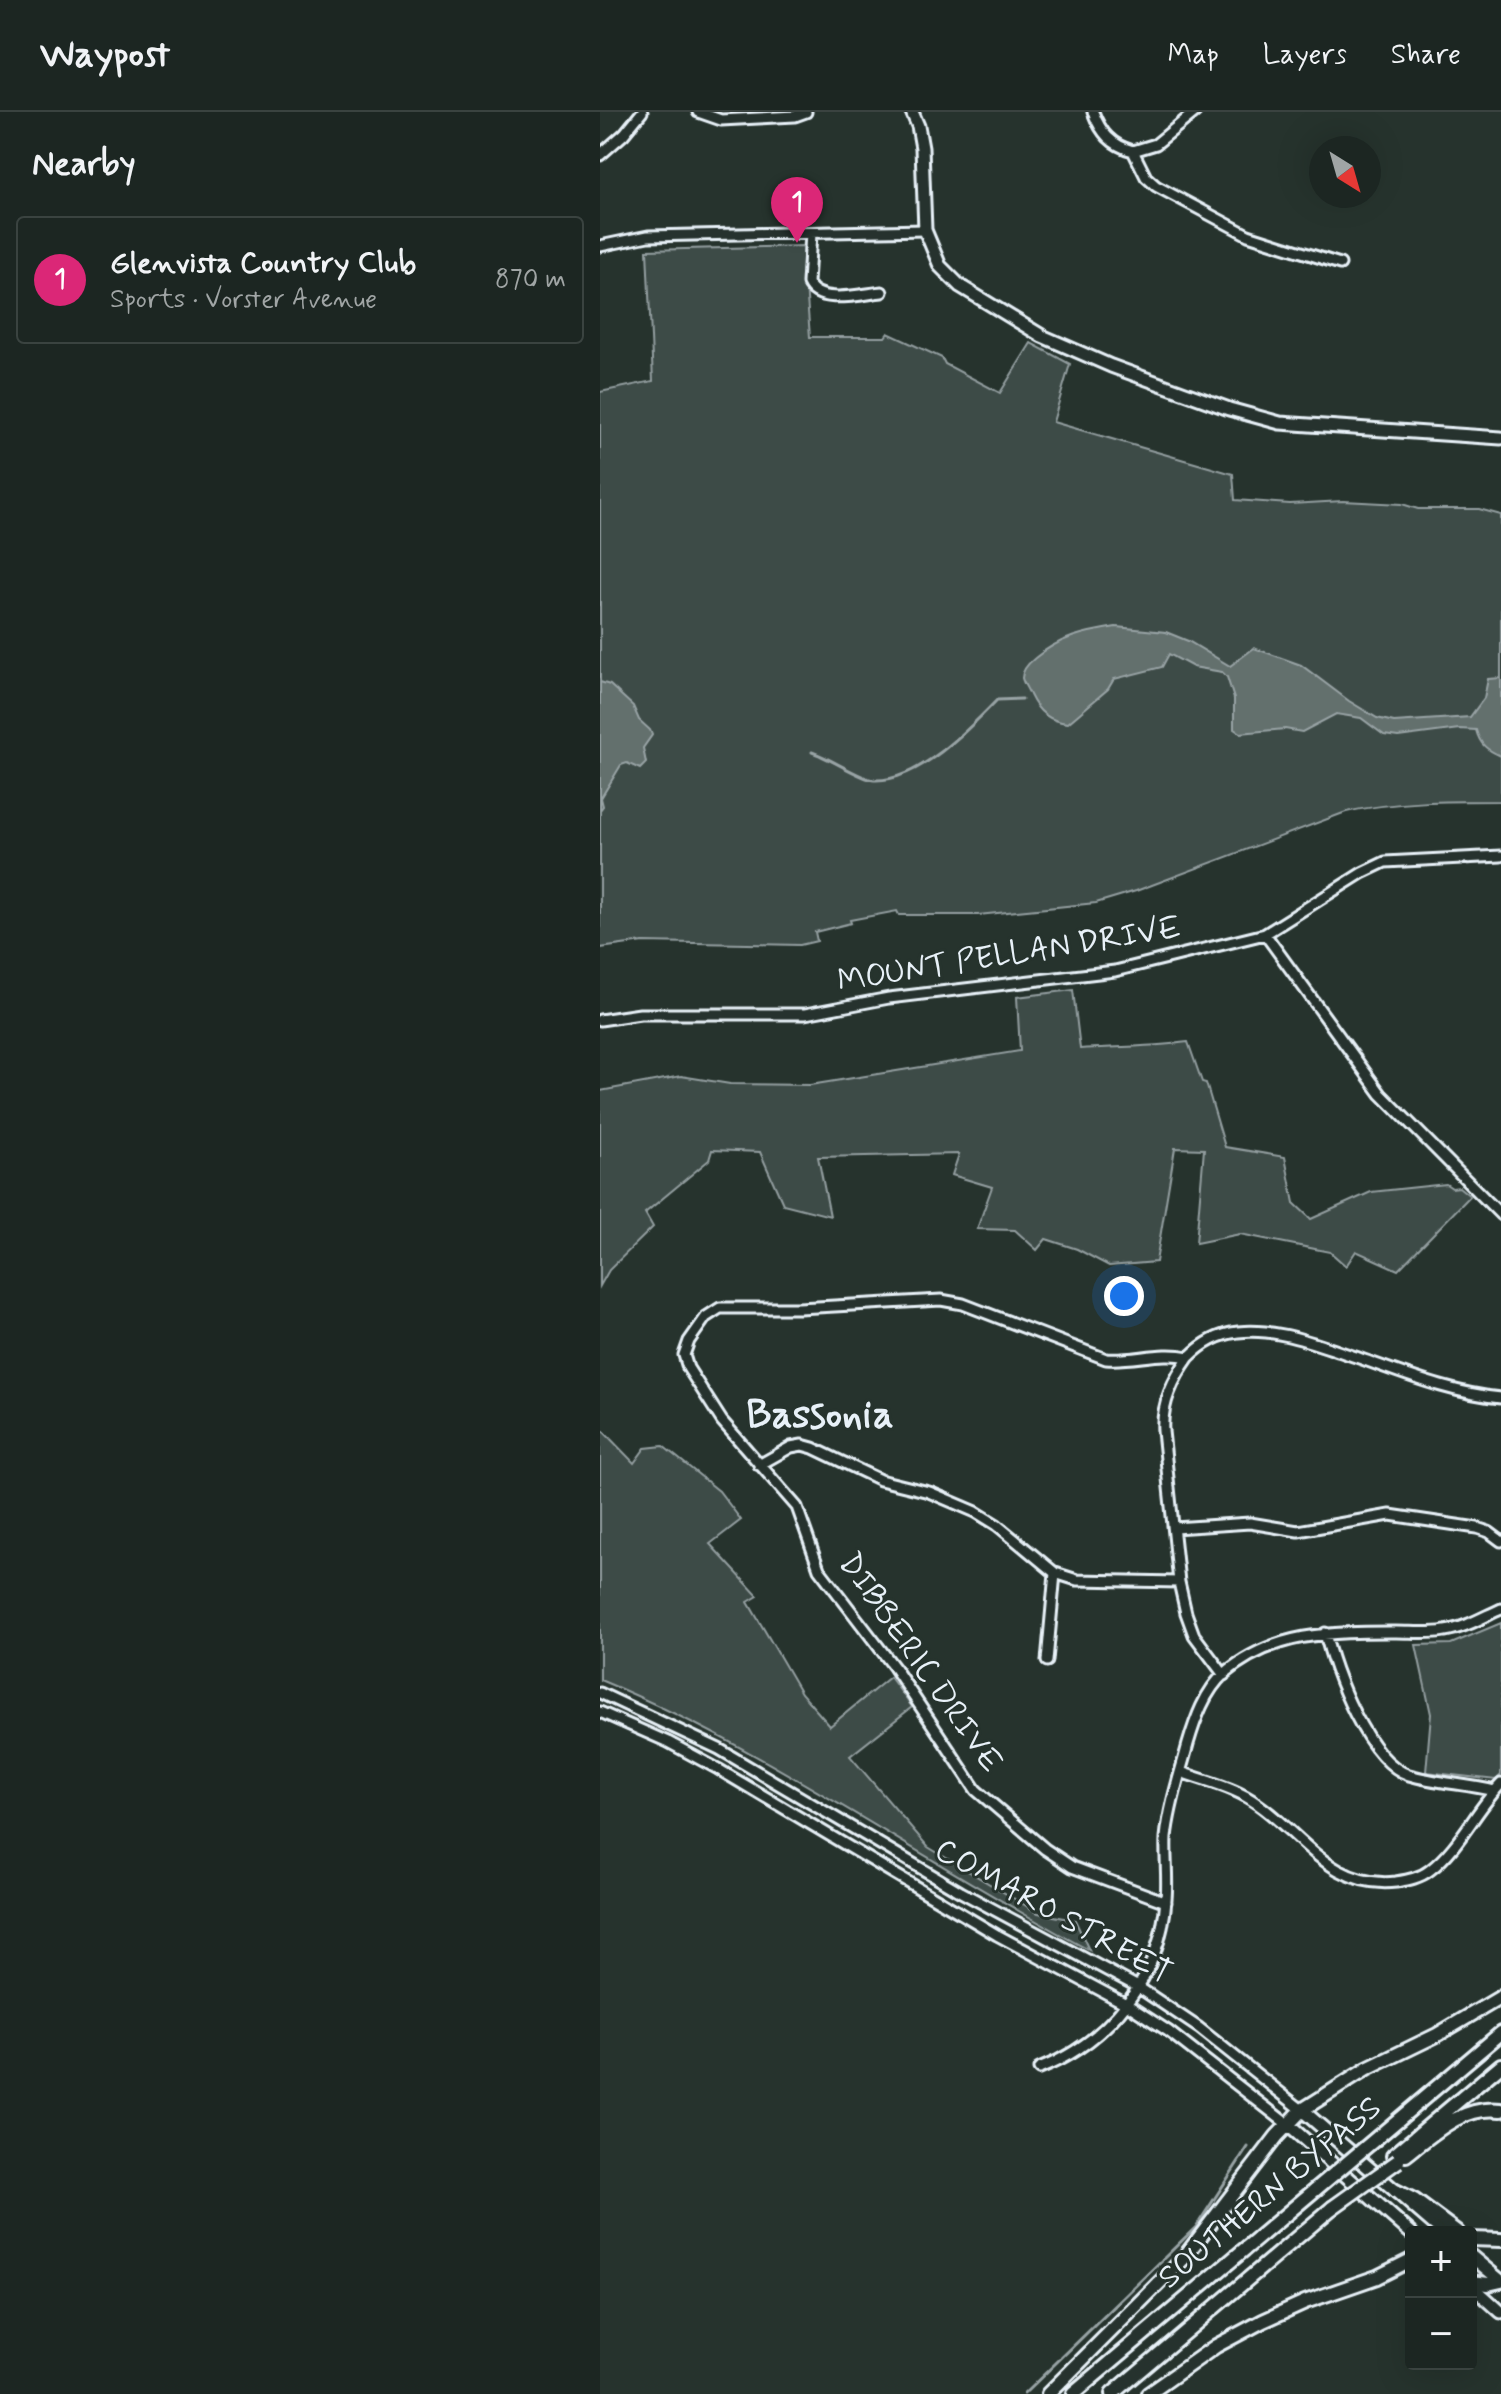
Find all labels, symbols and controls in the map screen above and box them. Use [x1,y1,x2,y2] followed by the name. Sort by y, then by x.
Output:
[40,31,170,80] text: Waypost
[1168,37,1219,74] text: Map
[1263,37,1347,74] text: Layers
[1391,37,1461,74] text: Share
[1309,136,1381,208] north arrow
[32,142,136,187] text: Nearby
[771,177,823,243] pin: 1
[110,244,416,283] text: Glenvista Country Club
[54,263,66,297] text: 1
[495,263,566,297] text: 870 m
[110,283,377,317] text: Sports · Vorster Avenue
[834,907,1184,1003] street label: MOUNT PELLAN DRIVE
[1104,1276,1144,1316] your location
[746,1390,894,1442] district label: Bassonia
[828,1545,1012,1781] street label: DIBBERIC DRIVE
[927,1829,1179,1995] street label: COMARO STREET
[1150,2087,1390,2299] street label: SOUTHERN BYPASS
[1405,2226,1477,2370] map controls
[1405,2226,1477,2298] button: +
[1405,2298,1477,2370] button: −

